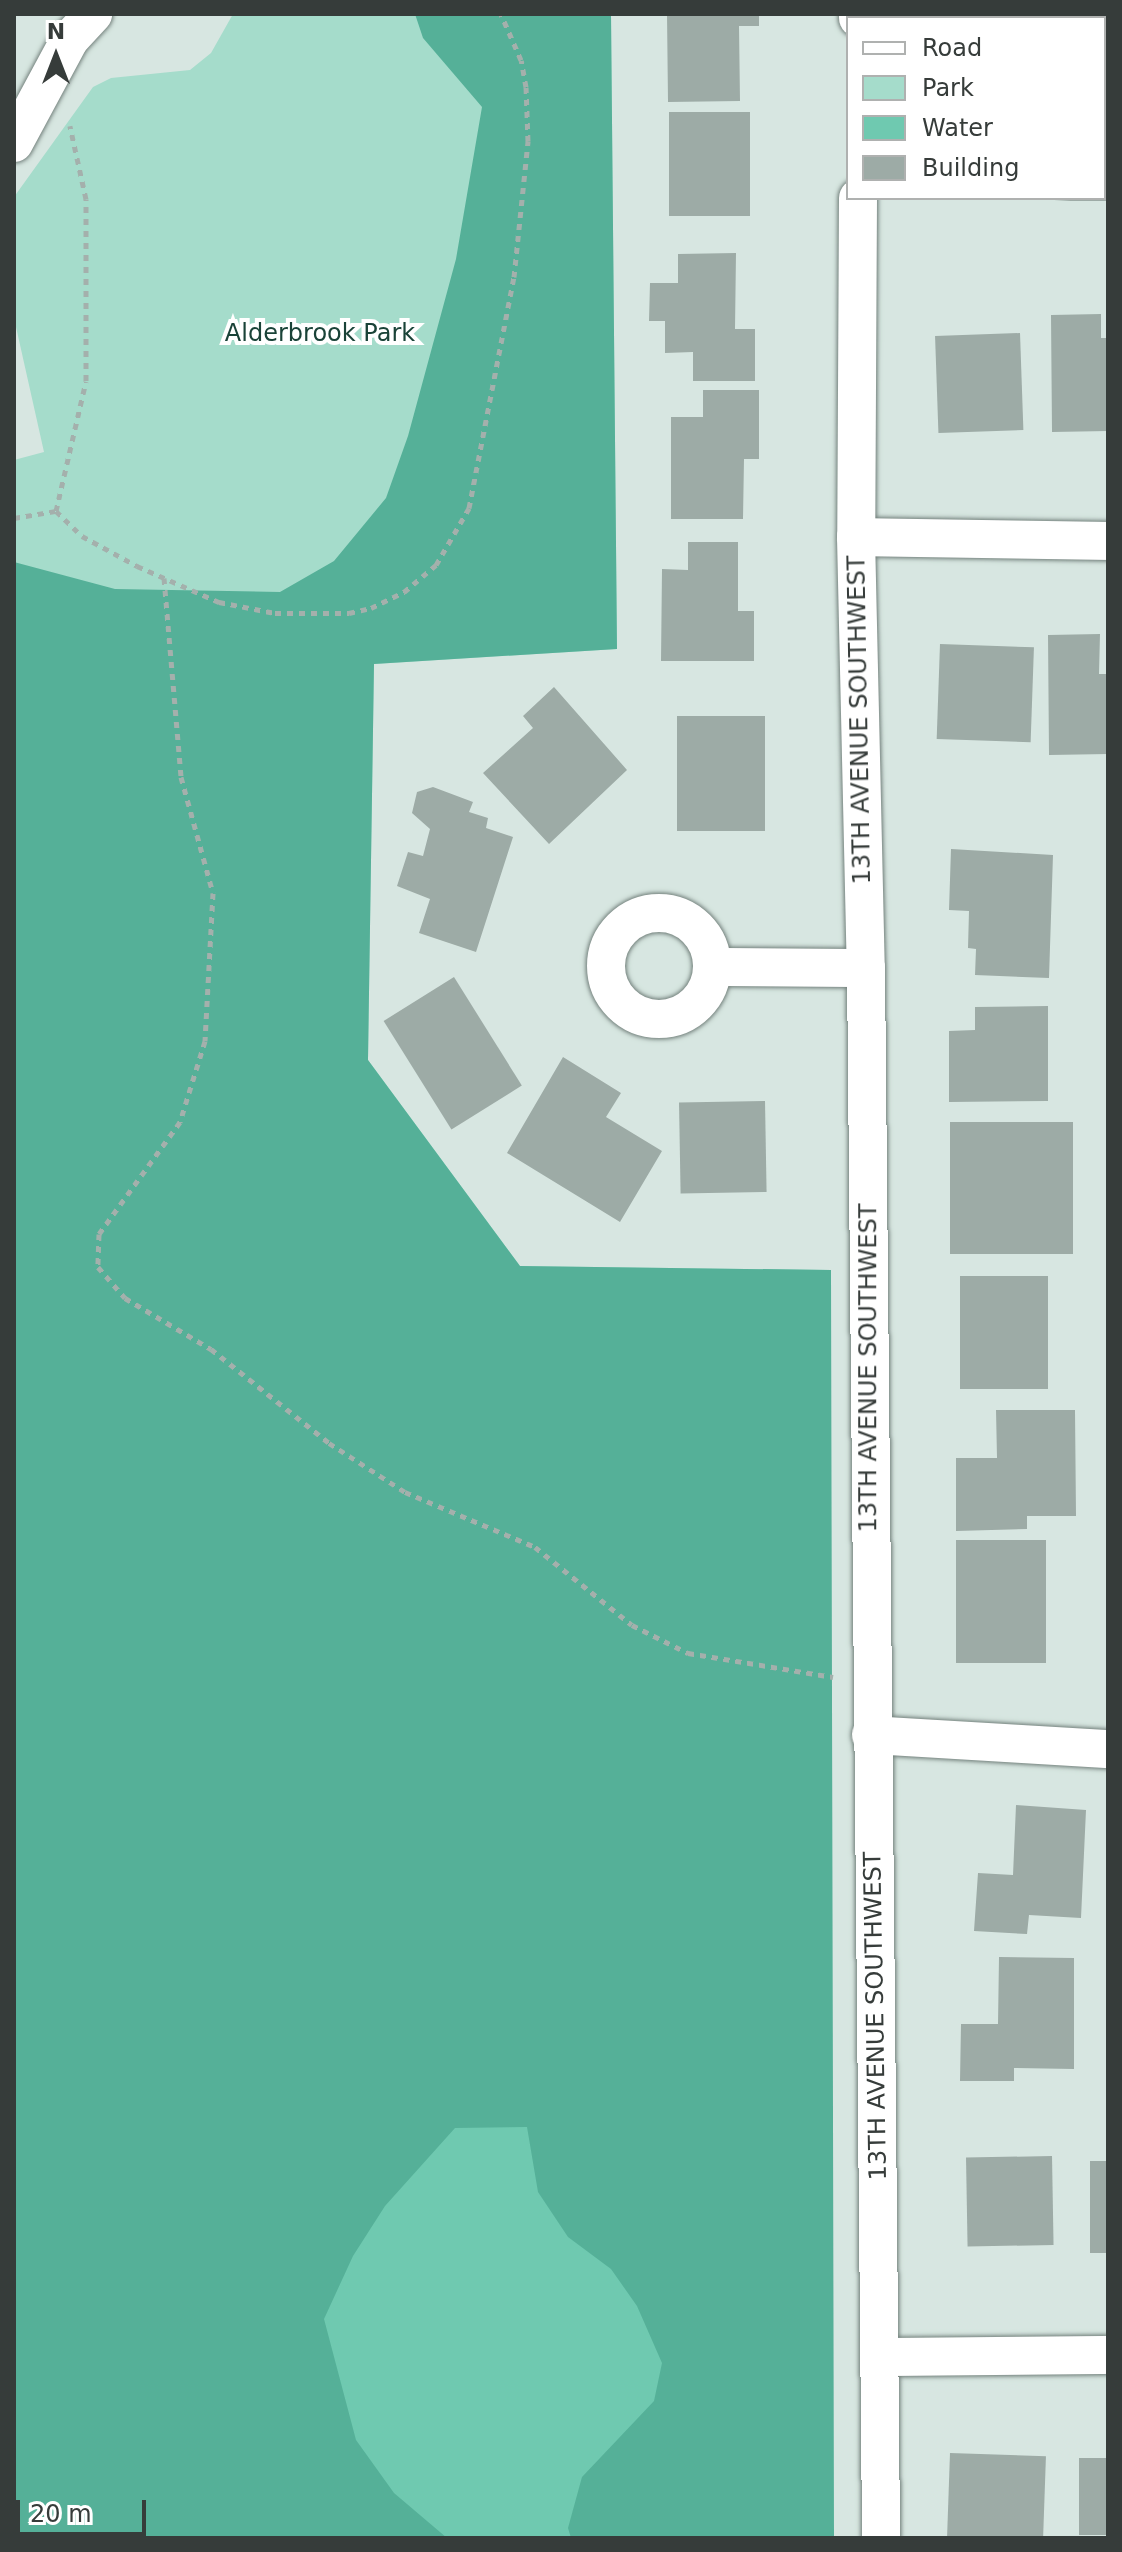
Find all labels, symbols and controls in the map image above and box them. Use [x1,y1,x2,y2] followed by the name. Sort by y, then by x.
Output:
[16,16,96,96] north arrow
[846,16,1106,200] legend
[47,19,65,44] text: N
[922,34,982,62] text: Road
[922,74,974,102] text: Park
[922,114,993,142] text: Water
[922,154,1019,182] text: Building
[225,320,415,348] park label: Alderbrook Park
[843,555,877,885] street label: 13TH AVENUE SOUTHWEST
[855,1204,883,1532] street label: 13TH AVENUE SOUTHWEST
[859,1851,893,2181] street label: 13TH AVENUE SOUTHWEST
[20,2484,150,2534] scale bar
[30,2500,92,2528] text: 20 m

